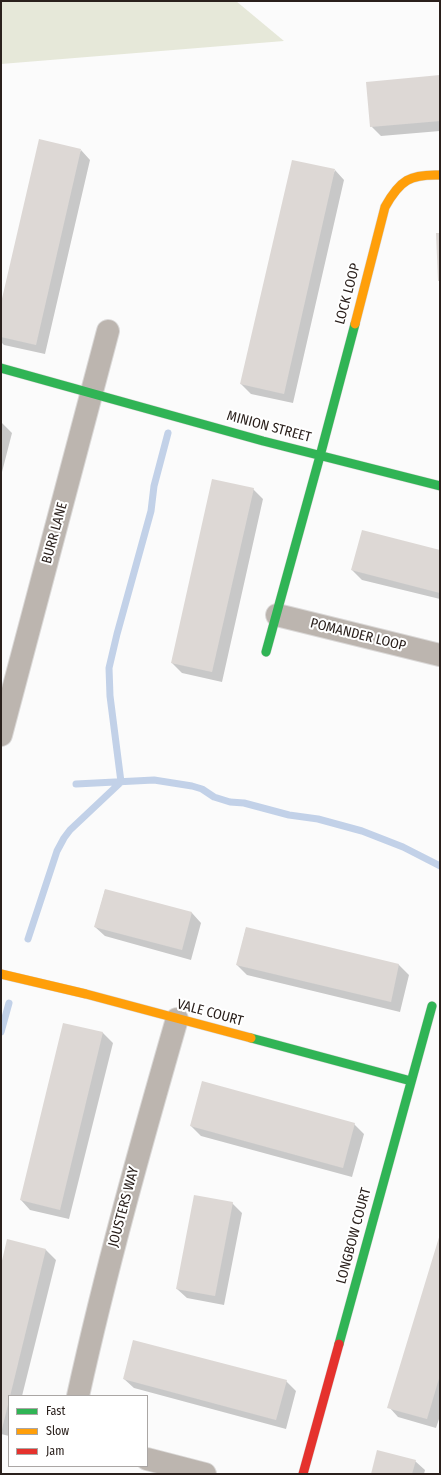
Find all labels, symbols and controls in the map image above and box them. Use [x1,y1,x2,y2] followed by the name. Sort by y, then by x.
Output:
[332,262,364,326] street label: LOCK LOOP
[225,408,313,446] street label: MINION STREET
[39,500,71,566] street label: BURR LANE
[308,615,408,655] street label: POMANDER LOOP
[175,996,245,1030] street label: VALE COURT
[105,1165,143,1249] street label: JOUSTERS WAY
[333,1186,375,1286] street label: LONGBOW COURT
[8,1395,148,1467] legend
[46,1404,65,1418] text: Fast
[46,1424,69,1438] text: Slow
[46,1444,64,1458] text: Jam

